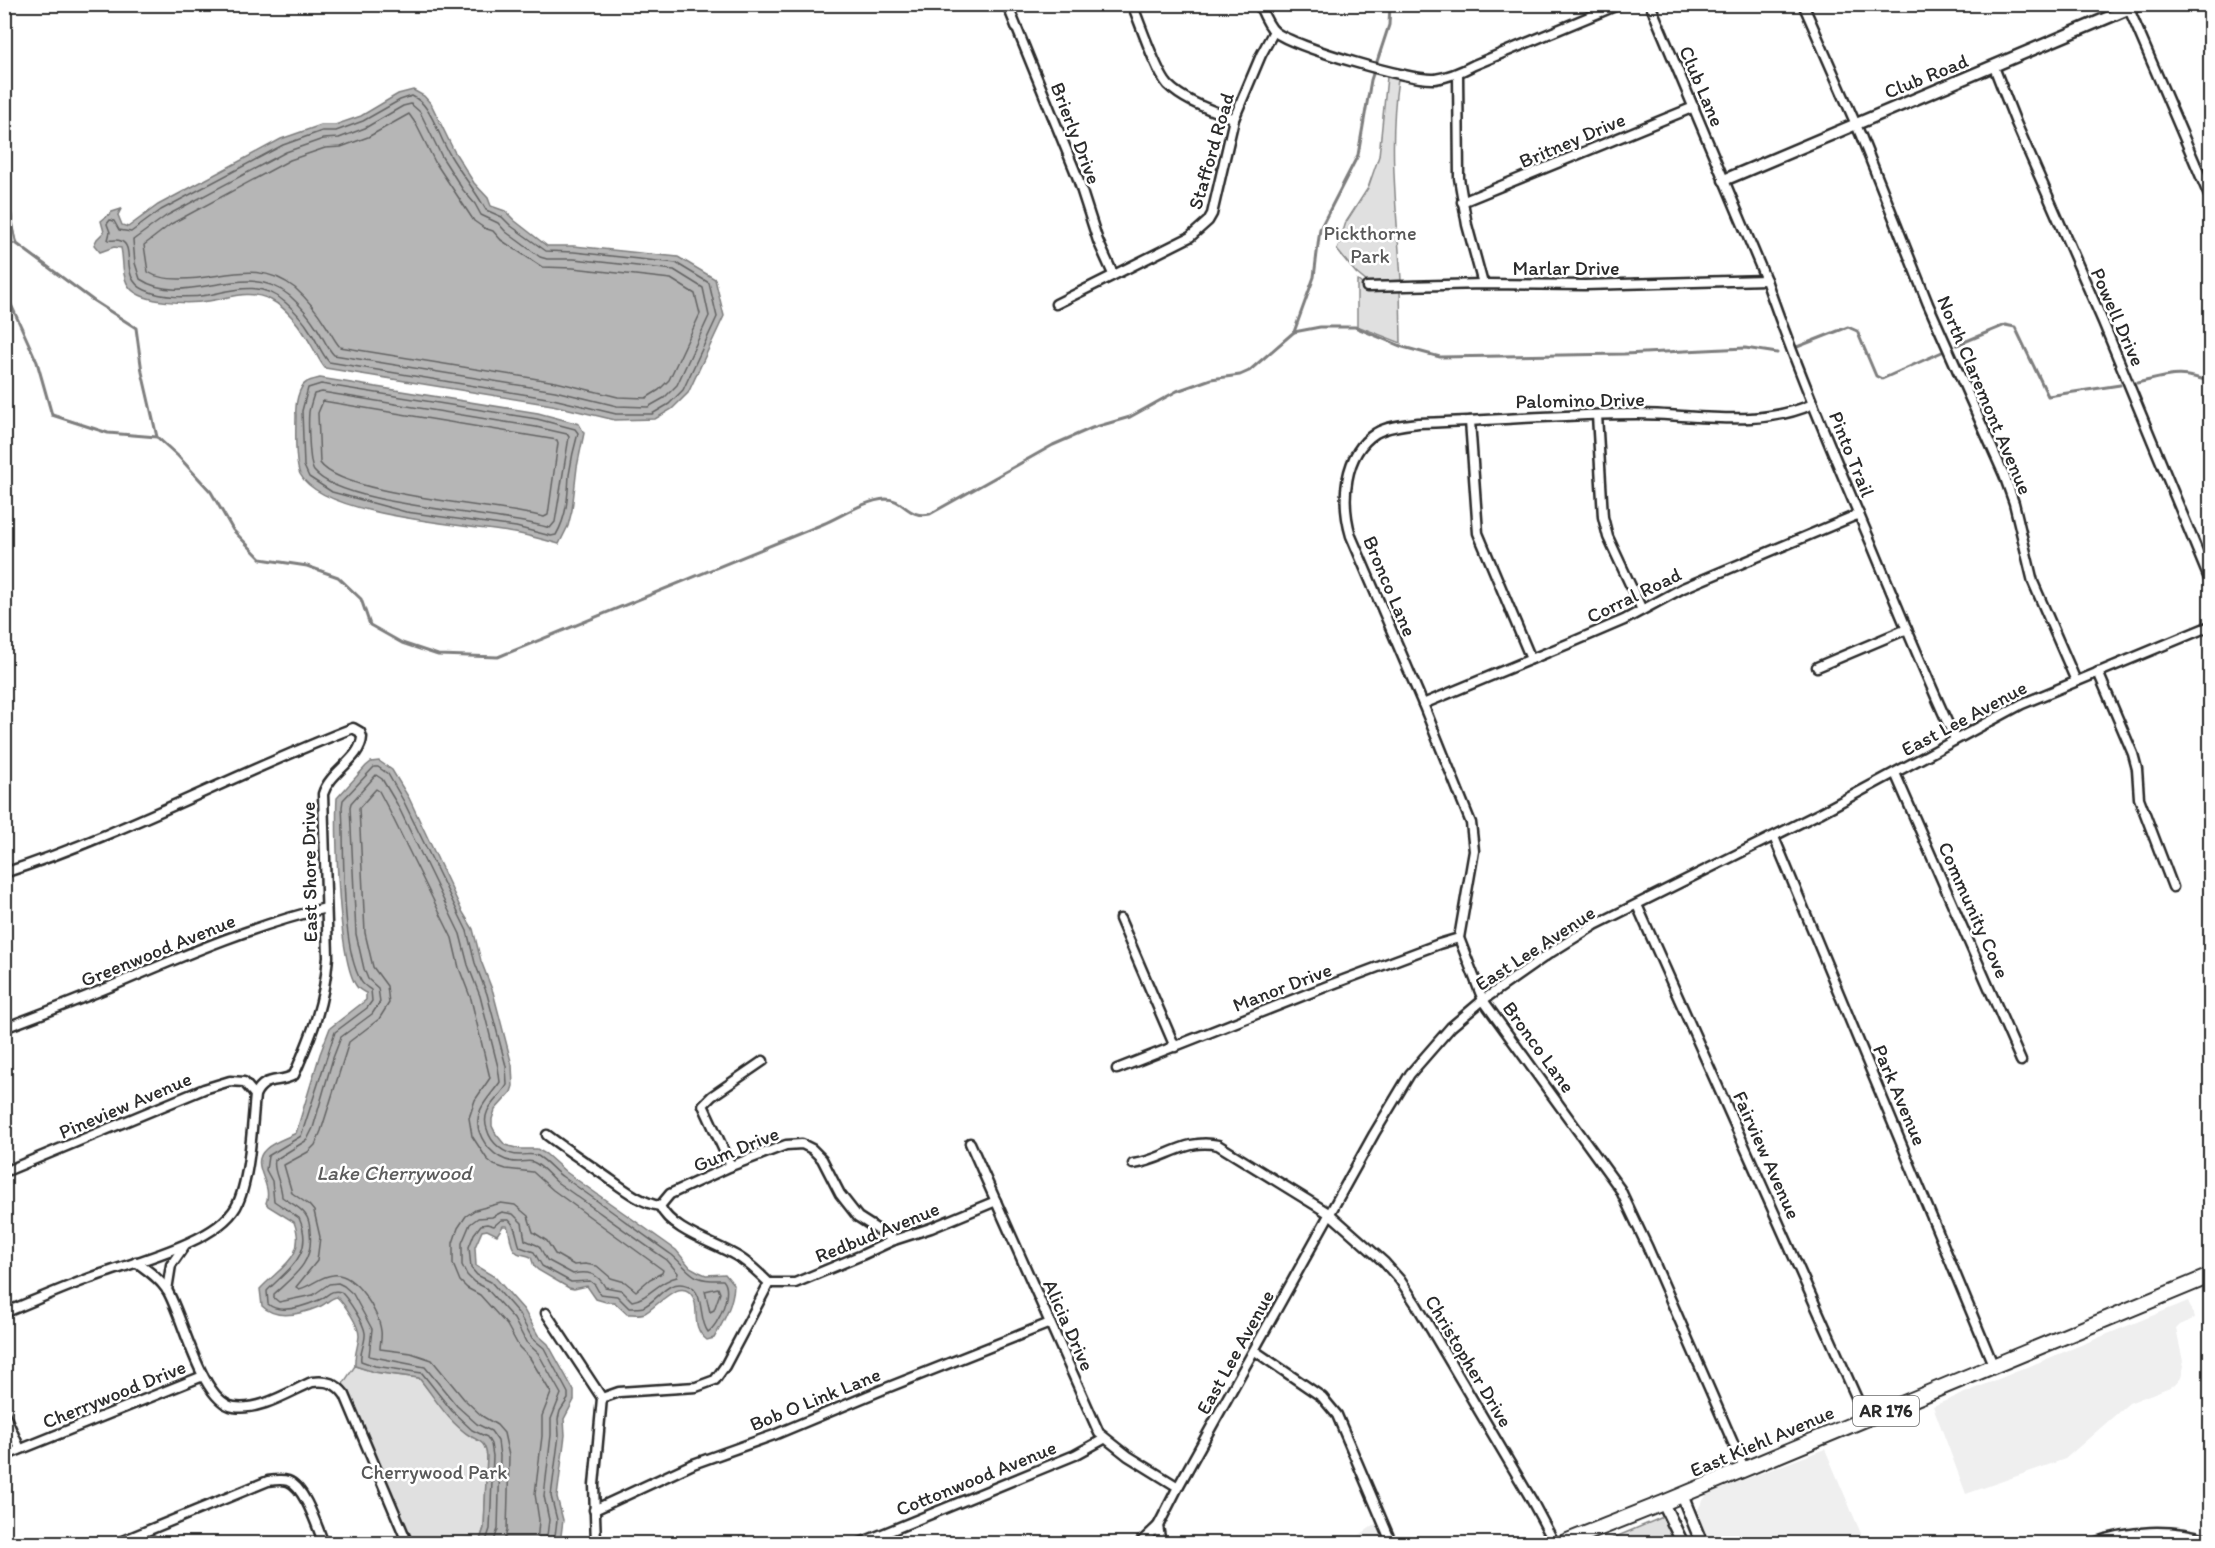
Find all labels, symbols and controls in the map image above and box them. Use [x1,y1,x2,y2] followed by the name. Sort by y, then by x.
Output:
[1674,42,1730,130] street label: Club Lane
[1881,48,1972,104] street label: Club Road
[1046,79,1106,187] street label: Brierly Drive
[1183,90,1239,212] street label: Stafford Road
[1515,107,1629,173] street label: Britney Drive
[1323,221,1417,268] park label: Pickthorne Park
[1512,256,1620,280] street label: Marlar Drive
[2086,264,2150,370] street label: Powell Drive
[1932,292,2038,498] street label: North Claremont Avenue
[1515,387,1645,413] street label: Palomino Drive
[1824,408,1880,501] street label: Pinto Trail
[1358,532,1422,640] street label: Bronco Lane
[1583,562,1685,628] street label: Corral Road
[1897,675,2031,761] street label: East Lee Avenue
[296,802,322,942] street label: East Shore Drive
[1933,838,2015,982] street label: Community Cove
[1470,900,1600,996] street label: East Lee Avenue
[77,908,239,992] street label: Greenwood Avenue
[1229,957,1335,1017] street label: Manor Drive
[1498,997,1580,1097] street label: Bronco Lane
[1868,1041,1932,1149] street label: Park Avenue
[55,1066,195,1144] street label: Pineview Avenue
[1728,1087,1806,1223] street label: Fairview Avenue
[690,1121,782,1177] street label: Gum Drive
[316,1160,473,1185] water label: Lake Cherrywood
[811,1196,943,1268] street label: Redbud Avenue
[1038,1275,1100,1375] street label: Alicia Drive
[1191,1286,1279,1418] street label: East Lee Avenue
[1420,1290,1518,1432] street label: Christopher Drive
[39,1354,189,1434] street label: Cherrywood Drive
[746,1362,884,1436] street label: Bob O Link Lane
[1853,1396,1919,1426] road number: AR 176
[1686,1400,1838,1482] street label: East Kiehl Avenue
[892,1435,1060,1521] street label: Cottonwood Avenue
[361,1460,507,1484] park label: Cherrywood Park

